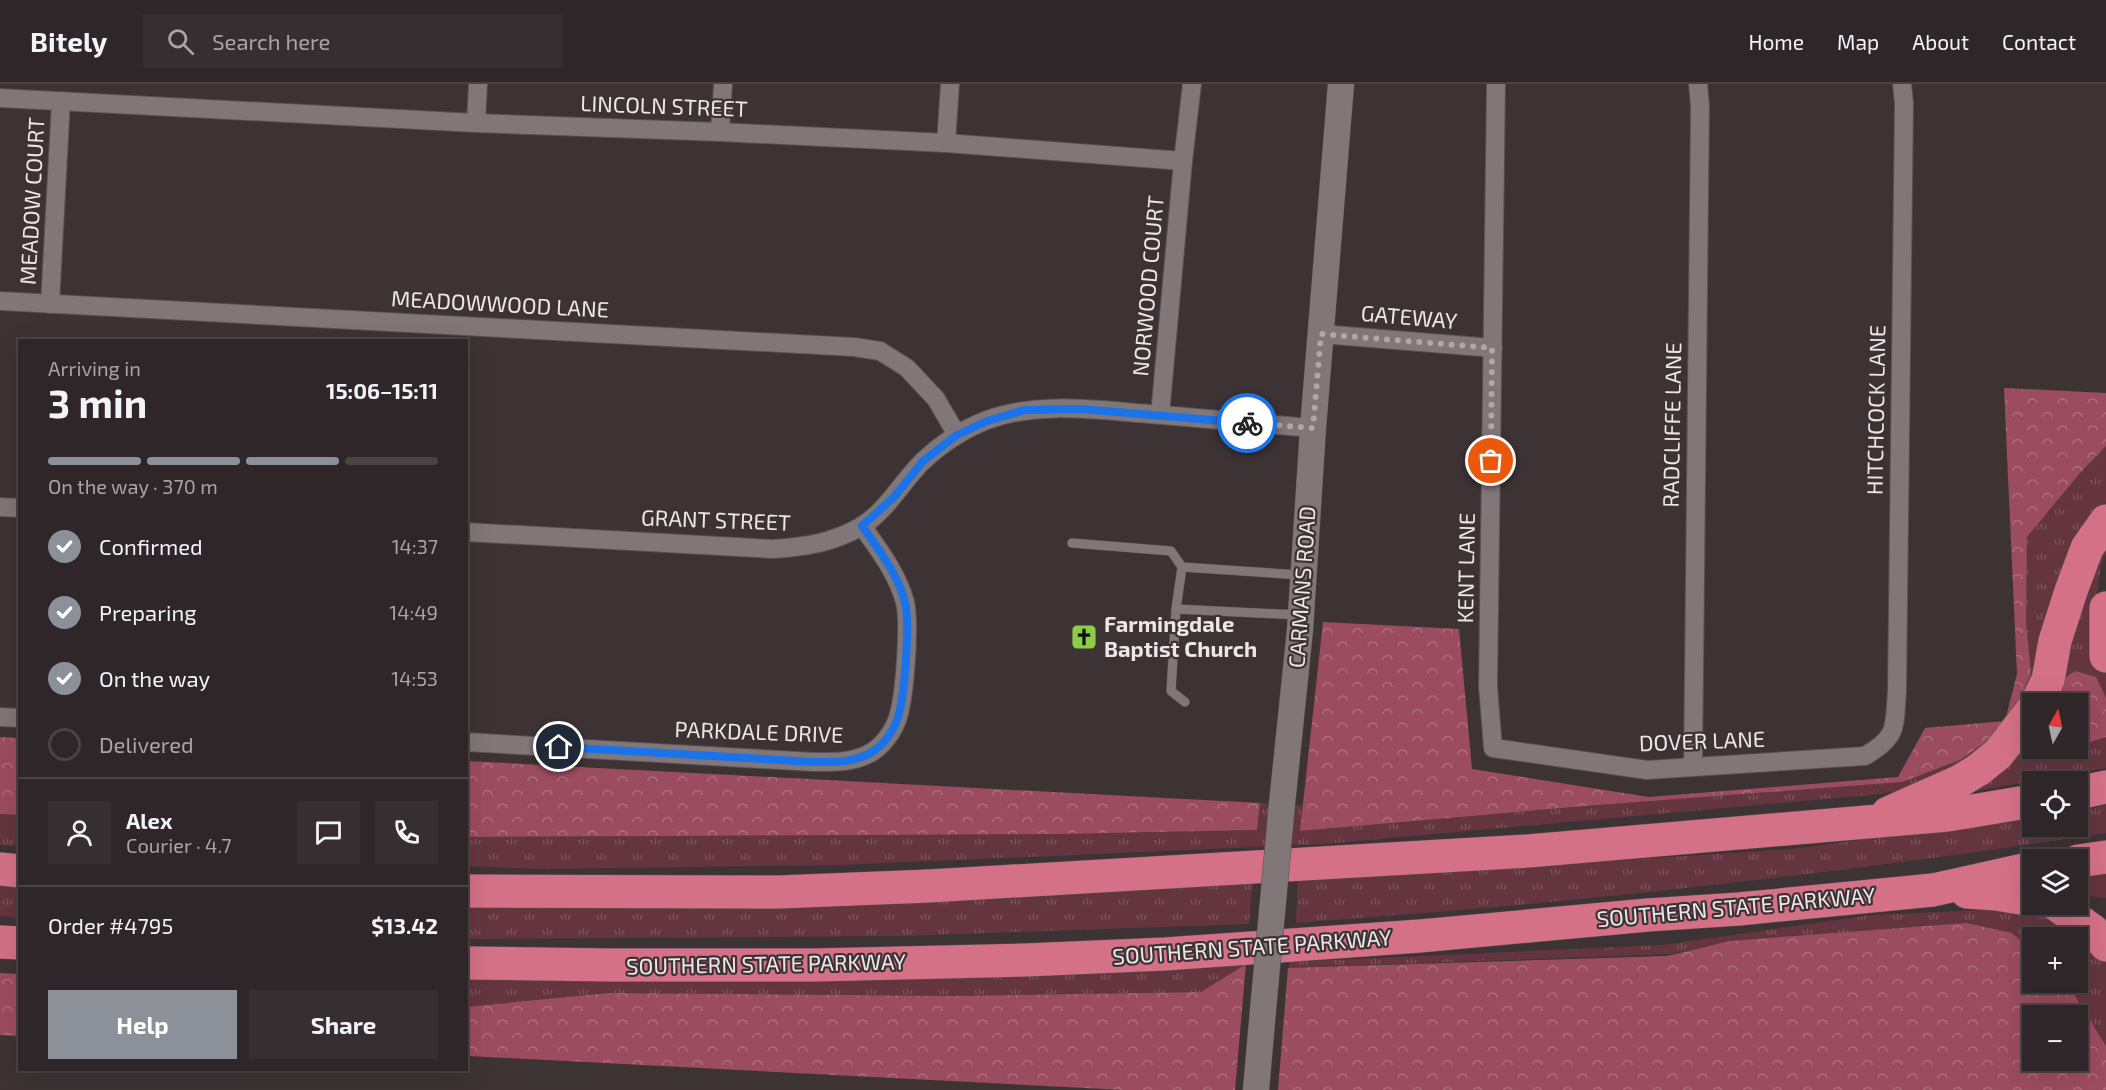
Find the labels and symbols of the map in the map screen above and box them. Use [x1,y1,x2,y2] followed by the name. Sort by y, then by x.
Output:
[580,89,748,121] street label: LINCOLN STREET
[14,116,48,285] street label: MEADOW COURT
[1126,194,1168,377] street label: NORWOOD COURT
[390,284,610,322] street label: MEADOWWOOD LANE
[1360,299,1459,333] street label: GATEWAY
[1861,325,1889,495] street label: HITCHCOCK LANE
[1657,342,1685,508] street label: RADCLIFFE LANE
[1217,393,1277,453] courier
[1465,435,1516,486] pin
[641,503,792,535] street label: GRANT STREET
[1282,505,1320,669] street label: CARMANS ROAD
[1451,512,1479,624] street label: KENT LANE
[1104,610,1257,661] place label: Farmingdale Baptist Church
[1069,622,1099,652] church icon: Farmingdale Baptist Church
[2022,693,2088,759] north arrow
[674,715,844,747] street label: PARKDALE DRIVE
[533,721,584,772] pin
[1638,725,1765,755] street label: DOVER LANE
[1596,881,1877,931] street label: SOUTHERN STATE PARKWAY
[1112,923,1393,969] street label: SOUTHERN STATE PARKWAY
[626,948,906,978] street label: SOUTHERN STATE PARKWAY

